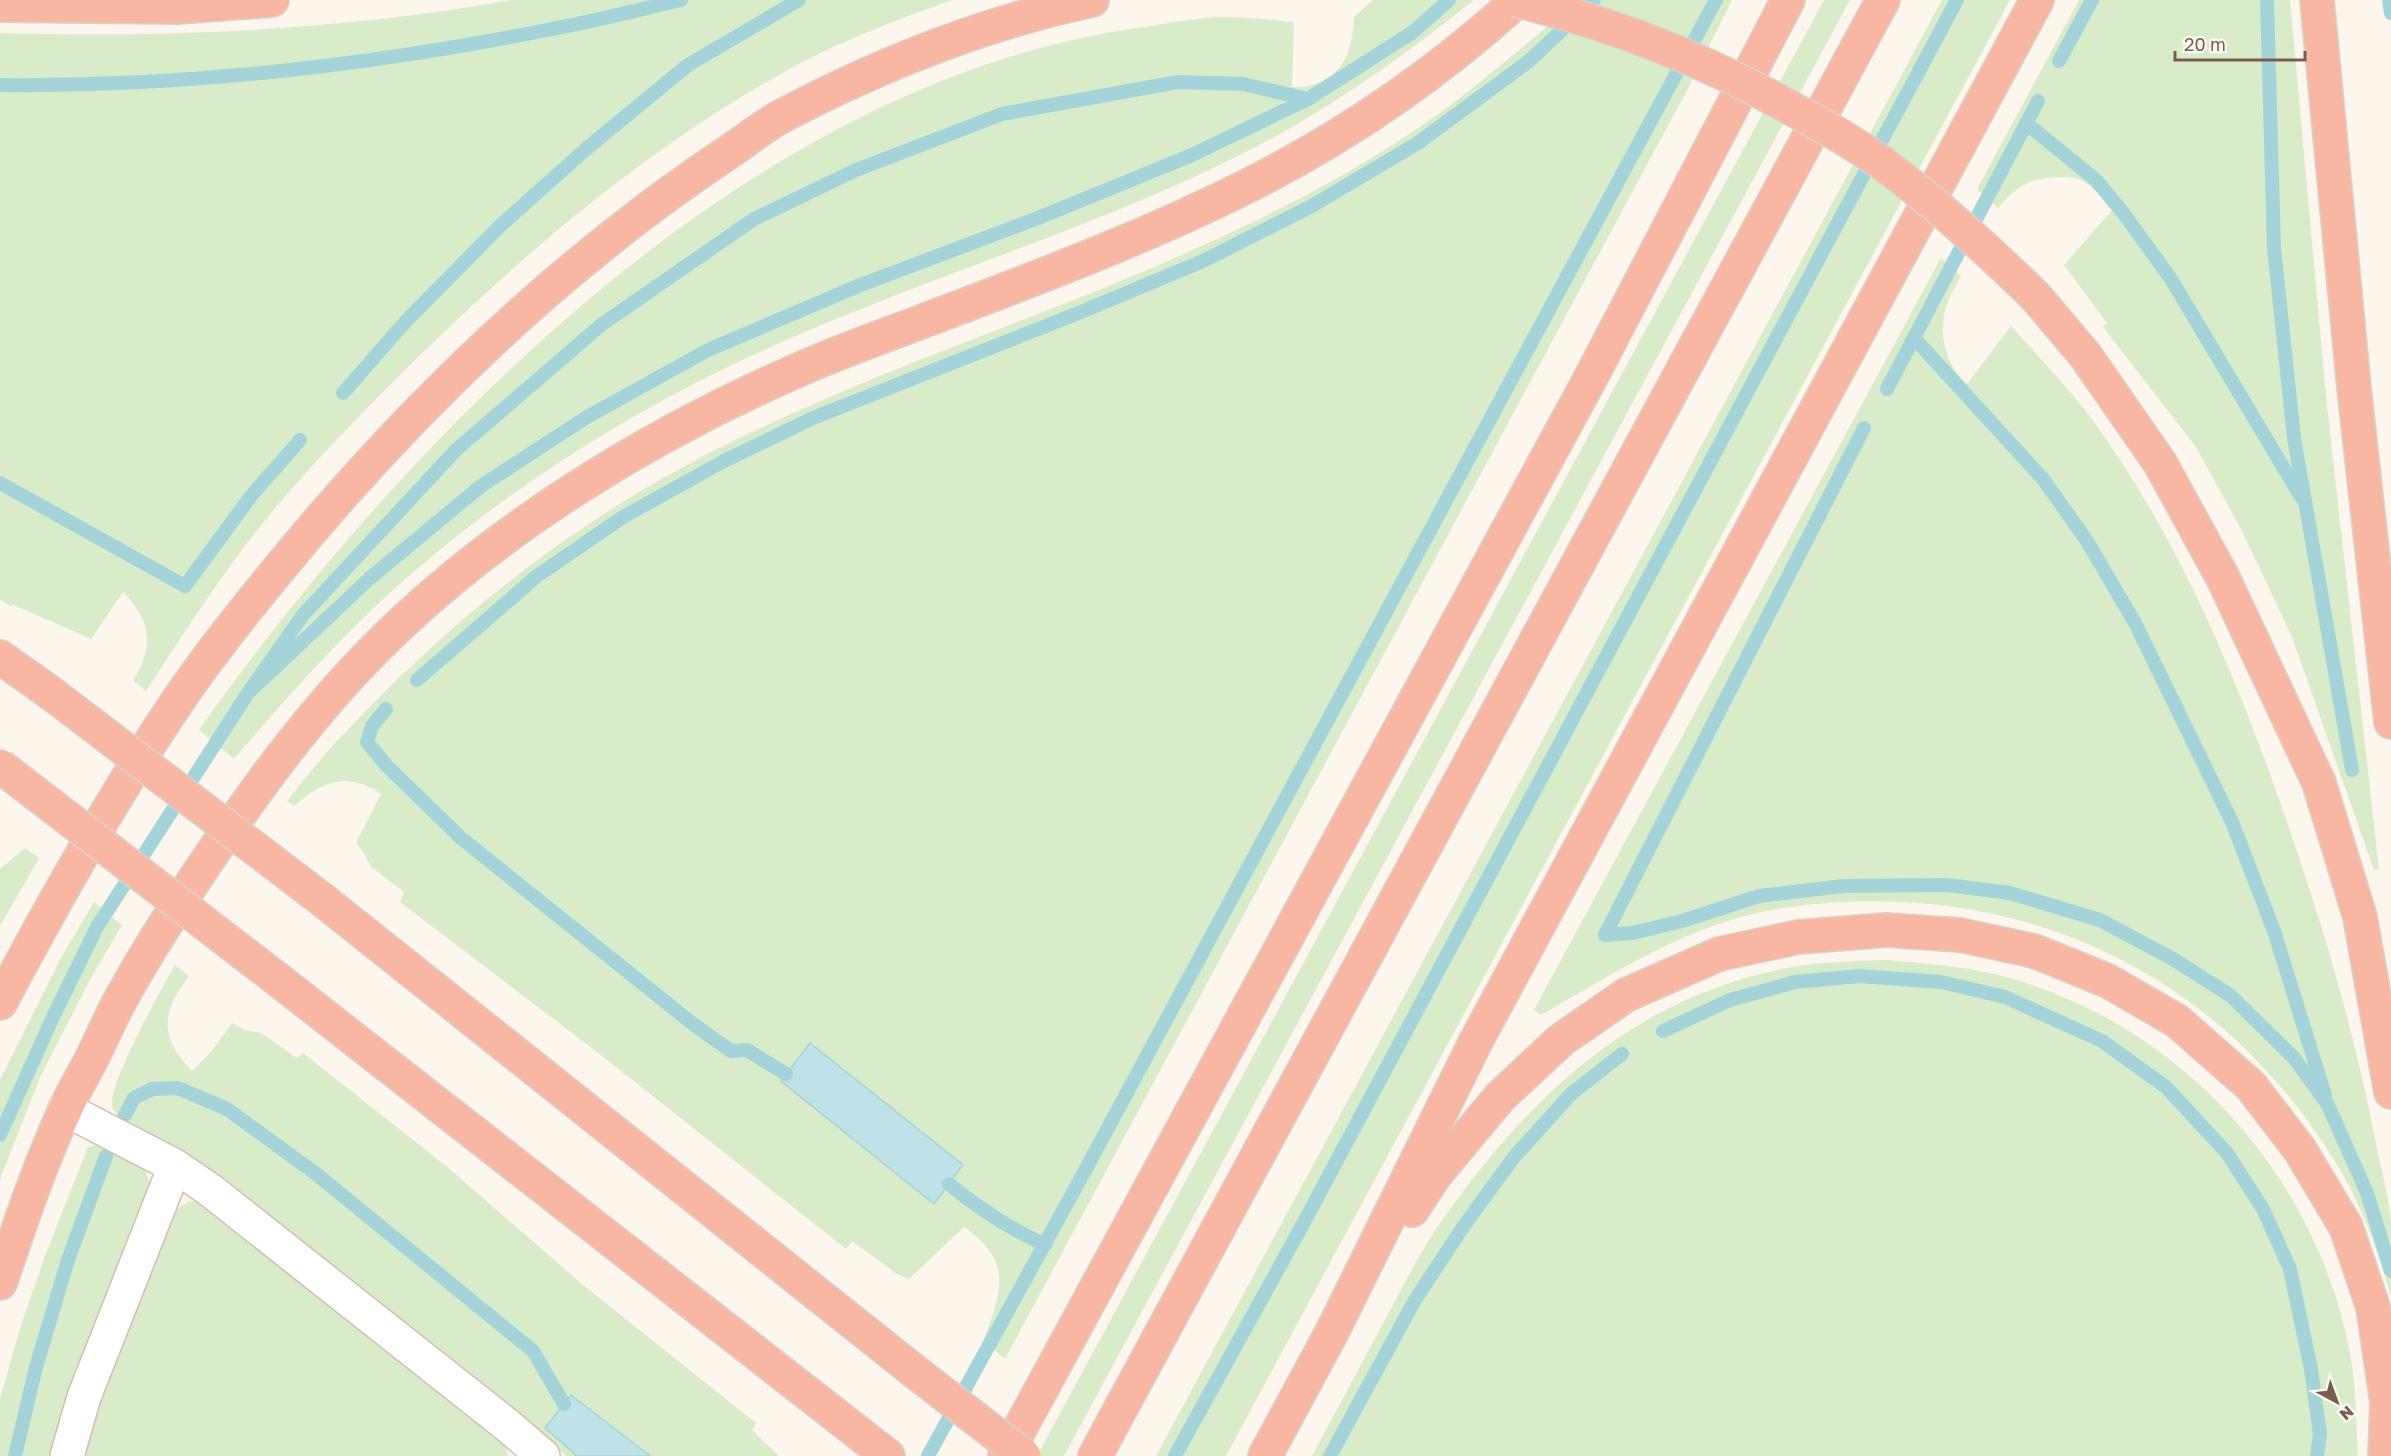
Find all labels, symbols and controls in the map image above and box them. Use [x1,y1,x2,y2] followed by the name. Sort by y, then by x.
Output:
[2175,24,2306,62] scale bar
[2184,33,2226,55] text: 20 m
[2307,1372,2367,1432] north arrow
[2336,1402,2358,1425] text: N

